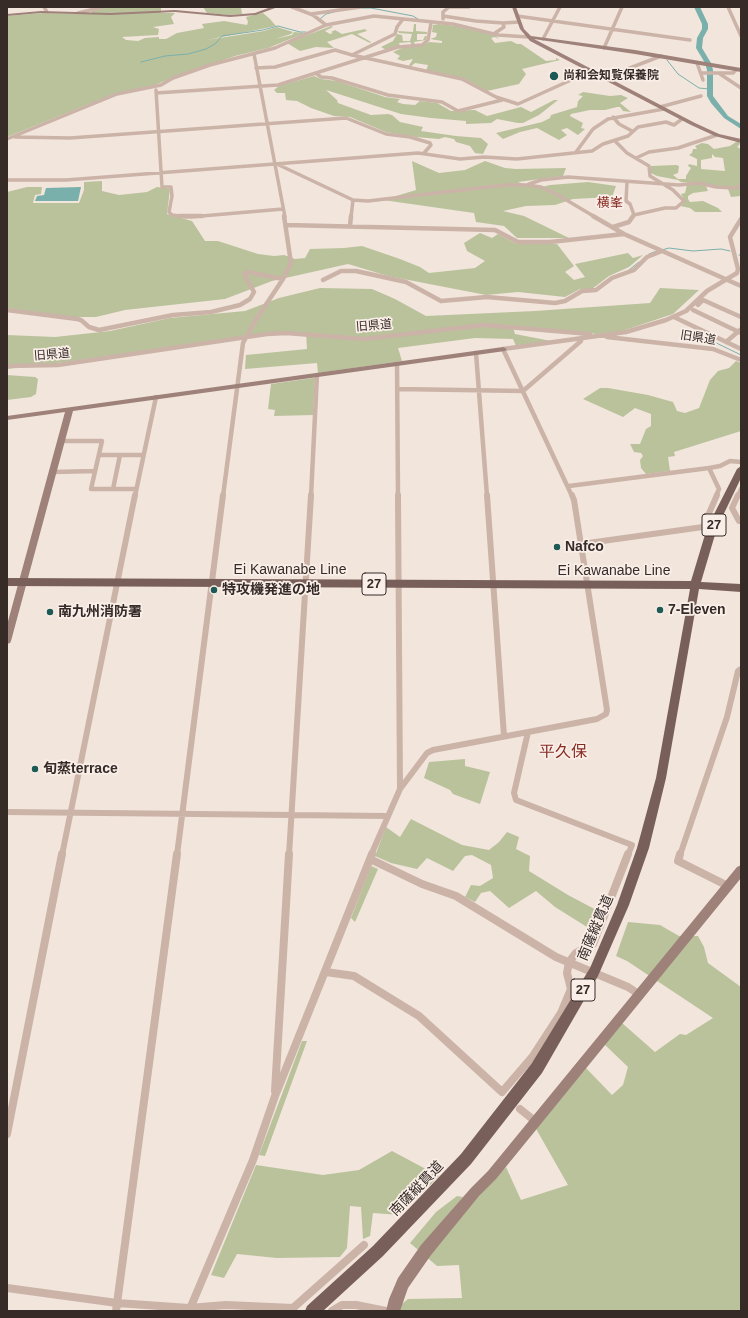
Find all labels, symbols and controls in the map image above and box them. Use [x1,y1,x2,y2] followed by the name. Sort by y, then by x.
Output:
[563,69,659,83] place label: 尚和会知覧保養院
[548,70,560,82] marker: 尚和会知覧保養院
[597,195,623,211] district label: 横峯
[355,317,393,335] street label: 旧県道
[679,328,717,348] street label: 旧県道
[33,346,71,364] street label: 旧県道
[702,514,726,536] road number: 27
[565,539,604,555] place label: Nafco
[552,542,562,552] marker: Nafco
[234,562,346,578] street label: Ei Kawanabe Line
[558,563,670,579] street label: Ei Kawanabe Line
[362,573,386,595] road number: 27
[222,582,320,598] place label: 特攻機発進の地
[209,585,219,595] marker: 特攻機発進の地
[668,602,726,618] place label: 7-Eleven
[58,604,142,620] place label: 南九州消防署
[655,605,665,615] marker: 7-Eleven
[45,607,55,617] marker: 南九州消防署
[539,743,587,763] district label: 平久保
[43,761,118,777] place label: 旬蒸terrace
[30,764,40,774] marker: 旬蒸terrace
[575,893,617,963] street label: 南薩縦貫道
[571,979,595,1001] road number: 27
[387,1158,447,1220] street label: 南薩縦貫道

